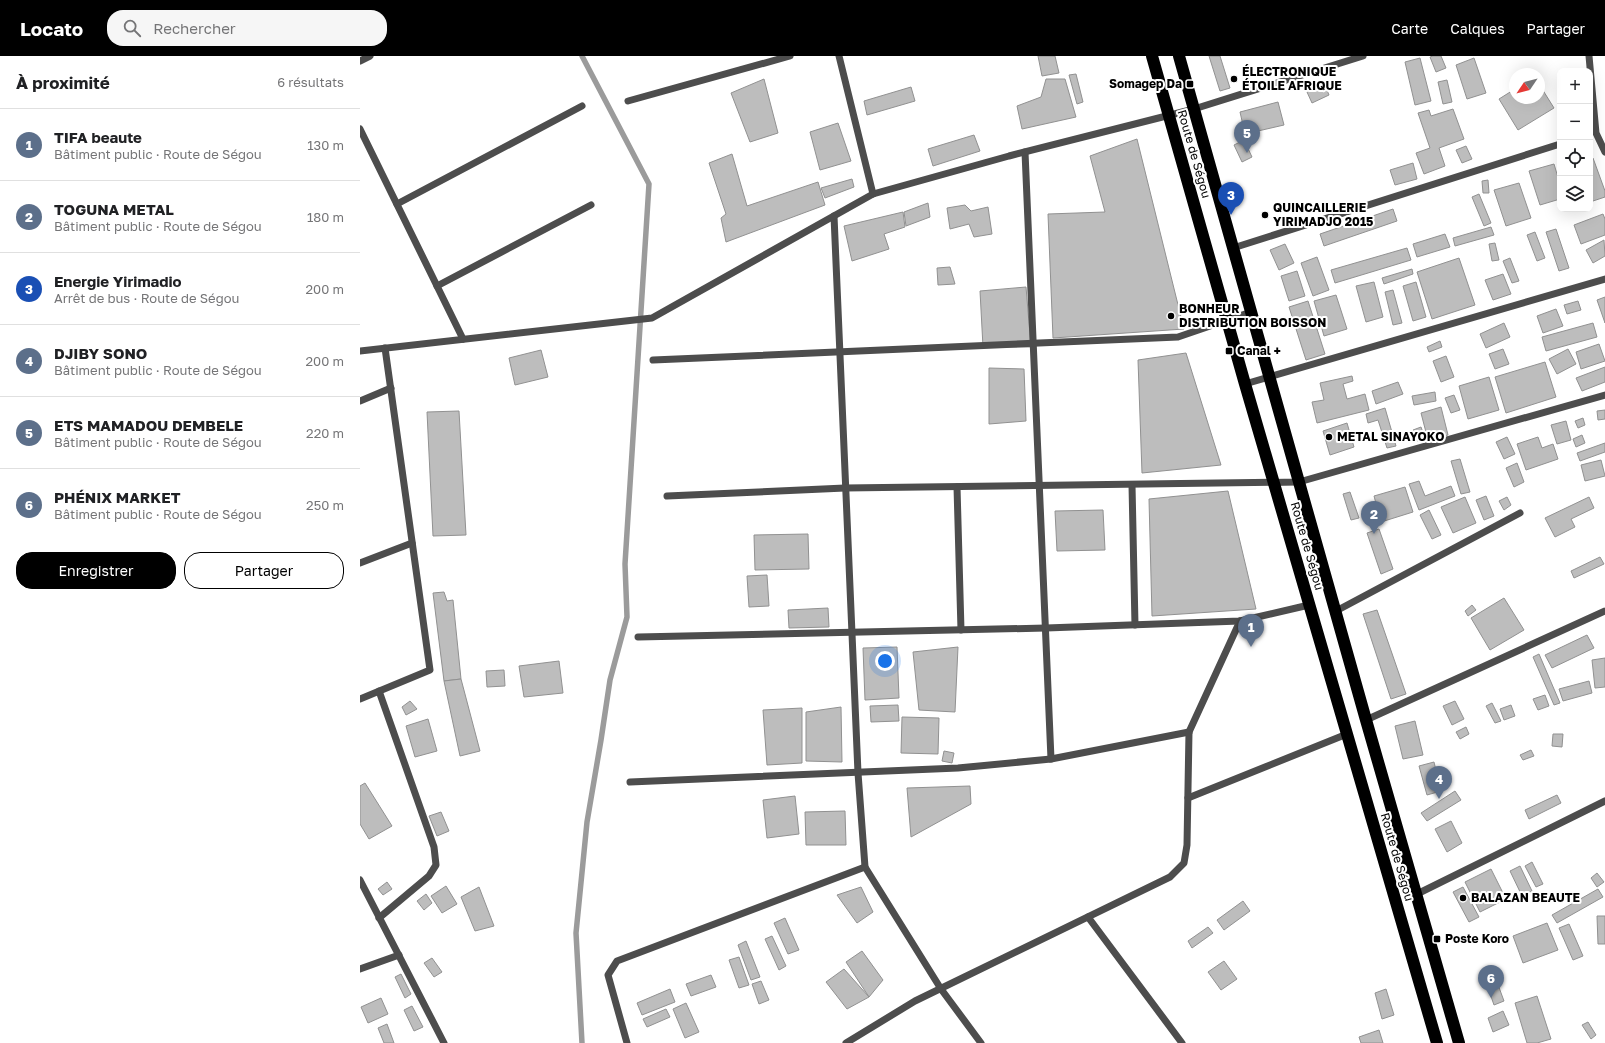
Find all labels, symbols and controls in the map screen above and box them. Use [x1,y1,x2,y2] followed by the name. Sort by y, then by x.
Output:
[107,10,387,46] search box
[20,17,83,40] text: Locato
[121,17,143,39] icon: search
[153,19,236,37] text: Rechercher
[1391,20,1428,37] text: Carte
[1450,20,1505,37] text: Calques
[1527,20,1585,37] text: Partager
[1242,64,1342,93] place label: ÉLECTRONIQUE ÉTOILE AFRIQUE
[1509,68,1545,104] north arrow
[1557,68,1593,212] map controls
[1557,68,1593,104] button: +
[16,72,110,93] text: À proximité
[277,74,344,90] text: 6 résultats
[1229,74,1239,84] marker: ÉLECTRONIQUE ÉTOILE AFRIQUE
[1109,76,1182,91] place label: Somagep Da
[1185,79,1195,89] marker: Somagep Da
[1557,104,1593,140] button: −
[1175,108,1214,200] street label: Route de Ségou
[1234,120,1260,153] pin: 5
[54,128,142,146] text: TIFA beaute
[26,137,32,153] text: 1
[307,137,344,153] text: 130 m
[1557,140,1593,176] button: locate
[54,146,262,162] text: Bâtiment public · Route de Ségou
[1557,176,1593,212] button: layers
[1218,182,1244,215] pin: 3
[54,200,174,218] text: TOGUNA METAL
[1273,200,1373,229] place label: QUINCAILLERIE YIRIMADJO 2015
[25,209,33,225] text: 2
[307,209,344,225] text: 180 m
[1260,210,1270,220] marker: QUINCAILLERIE YIRIMADJO 2015
[54,218,262,234] text: Bâtiment public · Route de Ségou
[54,272,182,290] text: Energie Yirimadio
[25,281,33,297] text: 3
[306,281,344,297] text: 200 m
[54,290,239,306] text: Arrêt de bus · Route de Ségou
[1179,301,1326,330] place label: BONHEUR DISTRIBUTION BOISSON
[1166,311,1176,321] marker: BONHEUR DISTRIBUTION BOISSON
[1237,343,1281,358] place label: Canal +
[54,344,147,362] text: DJIBY SONO
[1224,346,1234,356] marker: Canal +
[25,353,33,369] text: 4
[306,353,344,369] text: 200 m
[54,362,262,378] text: Bâtiment public · Route de Ségou
[54,416,243,434] text: ETS MAMADOU DEMBELE
[25,425,33,441] text: 5
[306,425,344,441] text: 220 m
[1337,429,1445,444] place label: METAL SINAYOKO
[1324,432,1334,442] marker: METAL SINAYOKO
[54,434,262,450] text: Bâtiment public · Route de Ségou
[54,488,181,506] text: PHÉNIX MARKET
[25,497,33,513] text: 6
[306,497,344,513] text: 250 m
[1288,500,1327,592] street label: Route de Ségou
[1361,501,1387,534] pin: 2
[54,506,262,522] text: Bâtiment public · Route de Ségou
[16,552,176,589] button: Enregistrer
[184,552,344,589] button: Partager
[1238,614,1264,647] pin: 1
[875,651,895,671] your location
[1426,766,1452,799] pin: 4
[1378,811,1417,903] street label: Route de Ségou
[1471,890,1580,905] place label: BALAZAN BEAUTE
[1458,893,1468,903] marker: BALAZAN BEAUTE
[1445,931,1509,946] place label: Poste Koro
[1432,934,1442,944] marker: Poste Koro
[1478,965,1504,998] pin: 6

